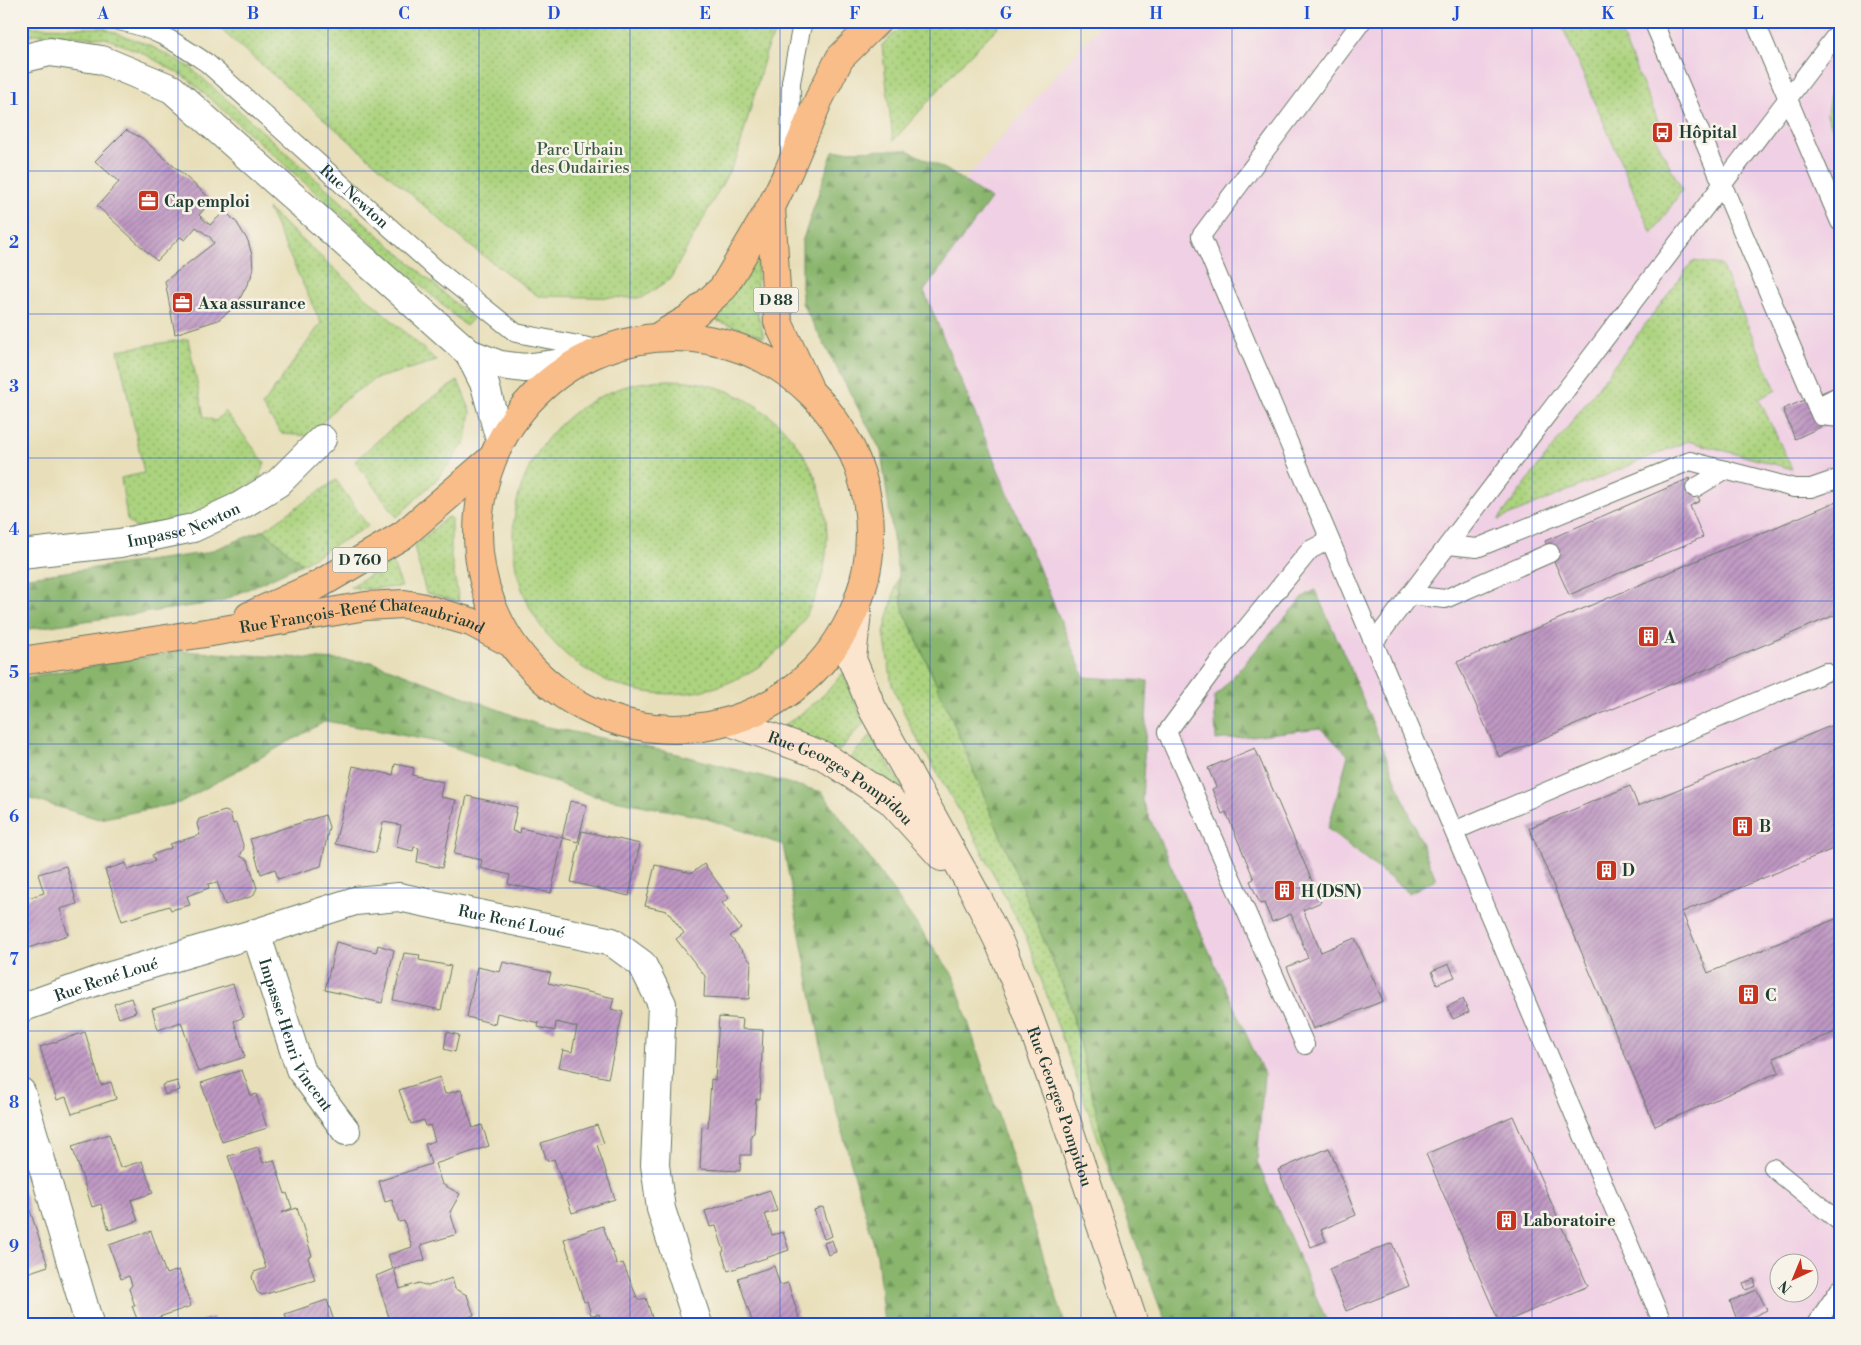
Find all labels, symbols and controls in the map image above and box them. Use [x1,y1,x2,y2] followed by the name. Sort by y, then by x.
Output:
[96,4,109,24] text: A
[247,4,259,24] text: B
[398,4,410,24] text: C
[548,4,561,24] text: D
[699,4,711,24] text: E
[849,4,861,24] text: F
[1000,4,1013,24] text: G
[1149,4,1163,24] text: H
[1304,4,1310,24] text: I
[1452,4,1460,24] text: J
[1602,4,1616,24] text: K
[1753,4,1764,24] text: L
[10,90,18,110] text: 1
[1651,120,1675,144] bus stop icon: Hôpital
[1679,123,1738,143] place label: Hôpital
[530,140,630,178] park label: Parc Urbain des Oudairies
[315,160,393,233] street label: Rue Newton
[136,189,160,213] office icon: Cap emploi
[164,192,250,212] place label: Cap emploi
[9,233,19,253] text: 2
[754,288,798,312] road number: D 88
[170,291,194,315] office icon: Axa assurance
[197,294,306,314] place label: Axa assurance
[9,377,19,397] text: 3
[126,498,244,552] street label: Impasse Newton
[9,520,20,540] text: 4
[332,548,388,572] road number: D 760
[238,594,488,638] text: Rue François-René Chateaubriand
[236,619,486,643] street label: Rue François-René Chateaubriand
[1636,625,1660,649] building icon: A
[1663,628,1676,648] place label: A
[9,663,19,683] text: 5
[765,727,917,830] street label: Rue Georges Pompidou
[9,807,19,827] text: 6
[1731,814,1755,838] building icon: B
[1759,817,1771,837] place label: B
[1594,858,1618,882] building icon: D
[1622,861,1635,881] place label: D
[1273,879,1297,903] building icon: H (DSN)
[1301,882,1361,902] place label: H (DSN)
[456,901,566,943] street label: Rue René Loué
[9,950,19,970] text: 7
[52,954,161,1006] street label: Rue René Loué
[254,956,337,1116] street label: Impasse Henri Vincent
[1737,983,1761,1007] building icon: C
[1765,986,1776,1006] place label: C
[1022,1024,1096,1189] street label: Rue Georges Pompidou
[9,1093,19,1113] text: 8
[1495,1208,1519,1232] building icon: Laboratoire
[1523,1211,1616,1231] place label: Laboratoire
[9,1237,19,1257] text: 9
[1768,1252,1818,1302] north arrow
[1775,1276,1796,1297] text: N

